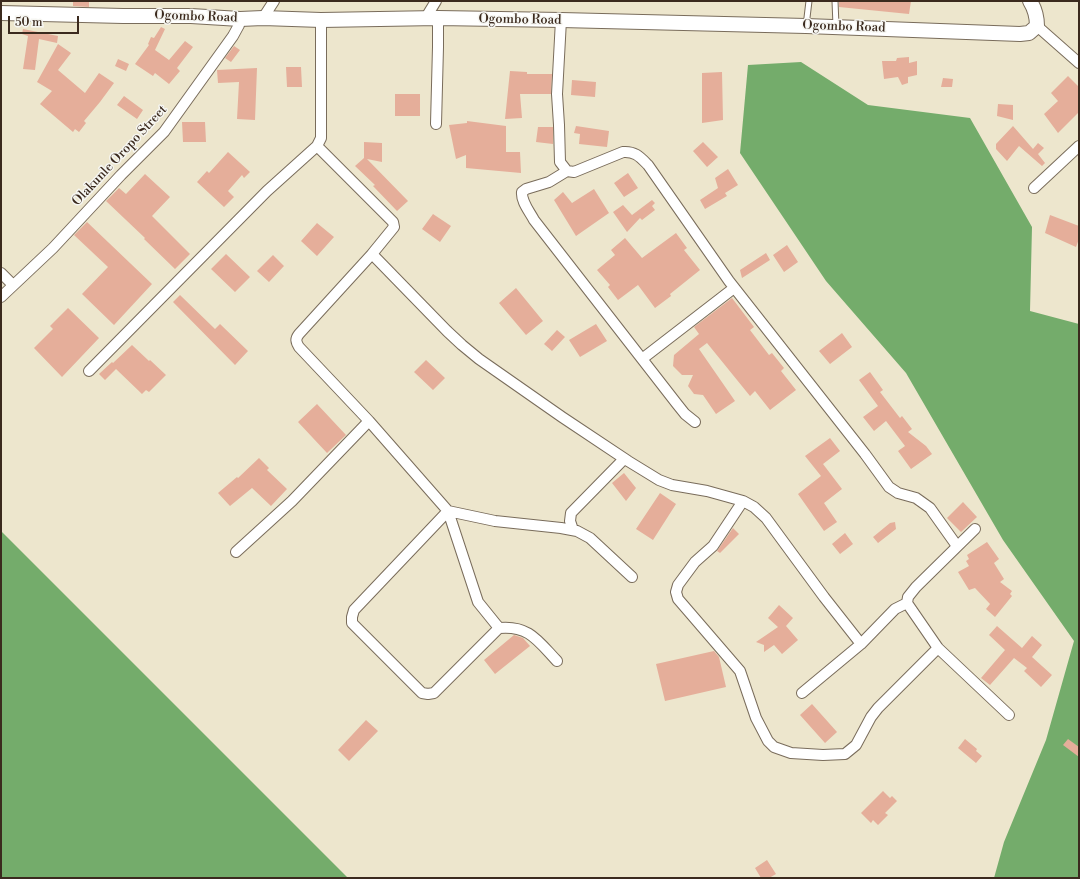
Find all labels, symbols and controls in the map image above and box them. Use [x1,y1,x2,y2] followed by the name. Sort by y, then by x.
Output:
[10,8,81,34] scale bar
[154,8,238,26] street label: Ogombo Road
[478,11,562,29] street label: Ogombo Road
[15,15,43,30] text: 50 m
[802,18,886,36] street label: Ogombo Road
[69,103,171,209] street label: Olakunle Oropo Street

